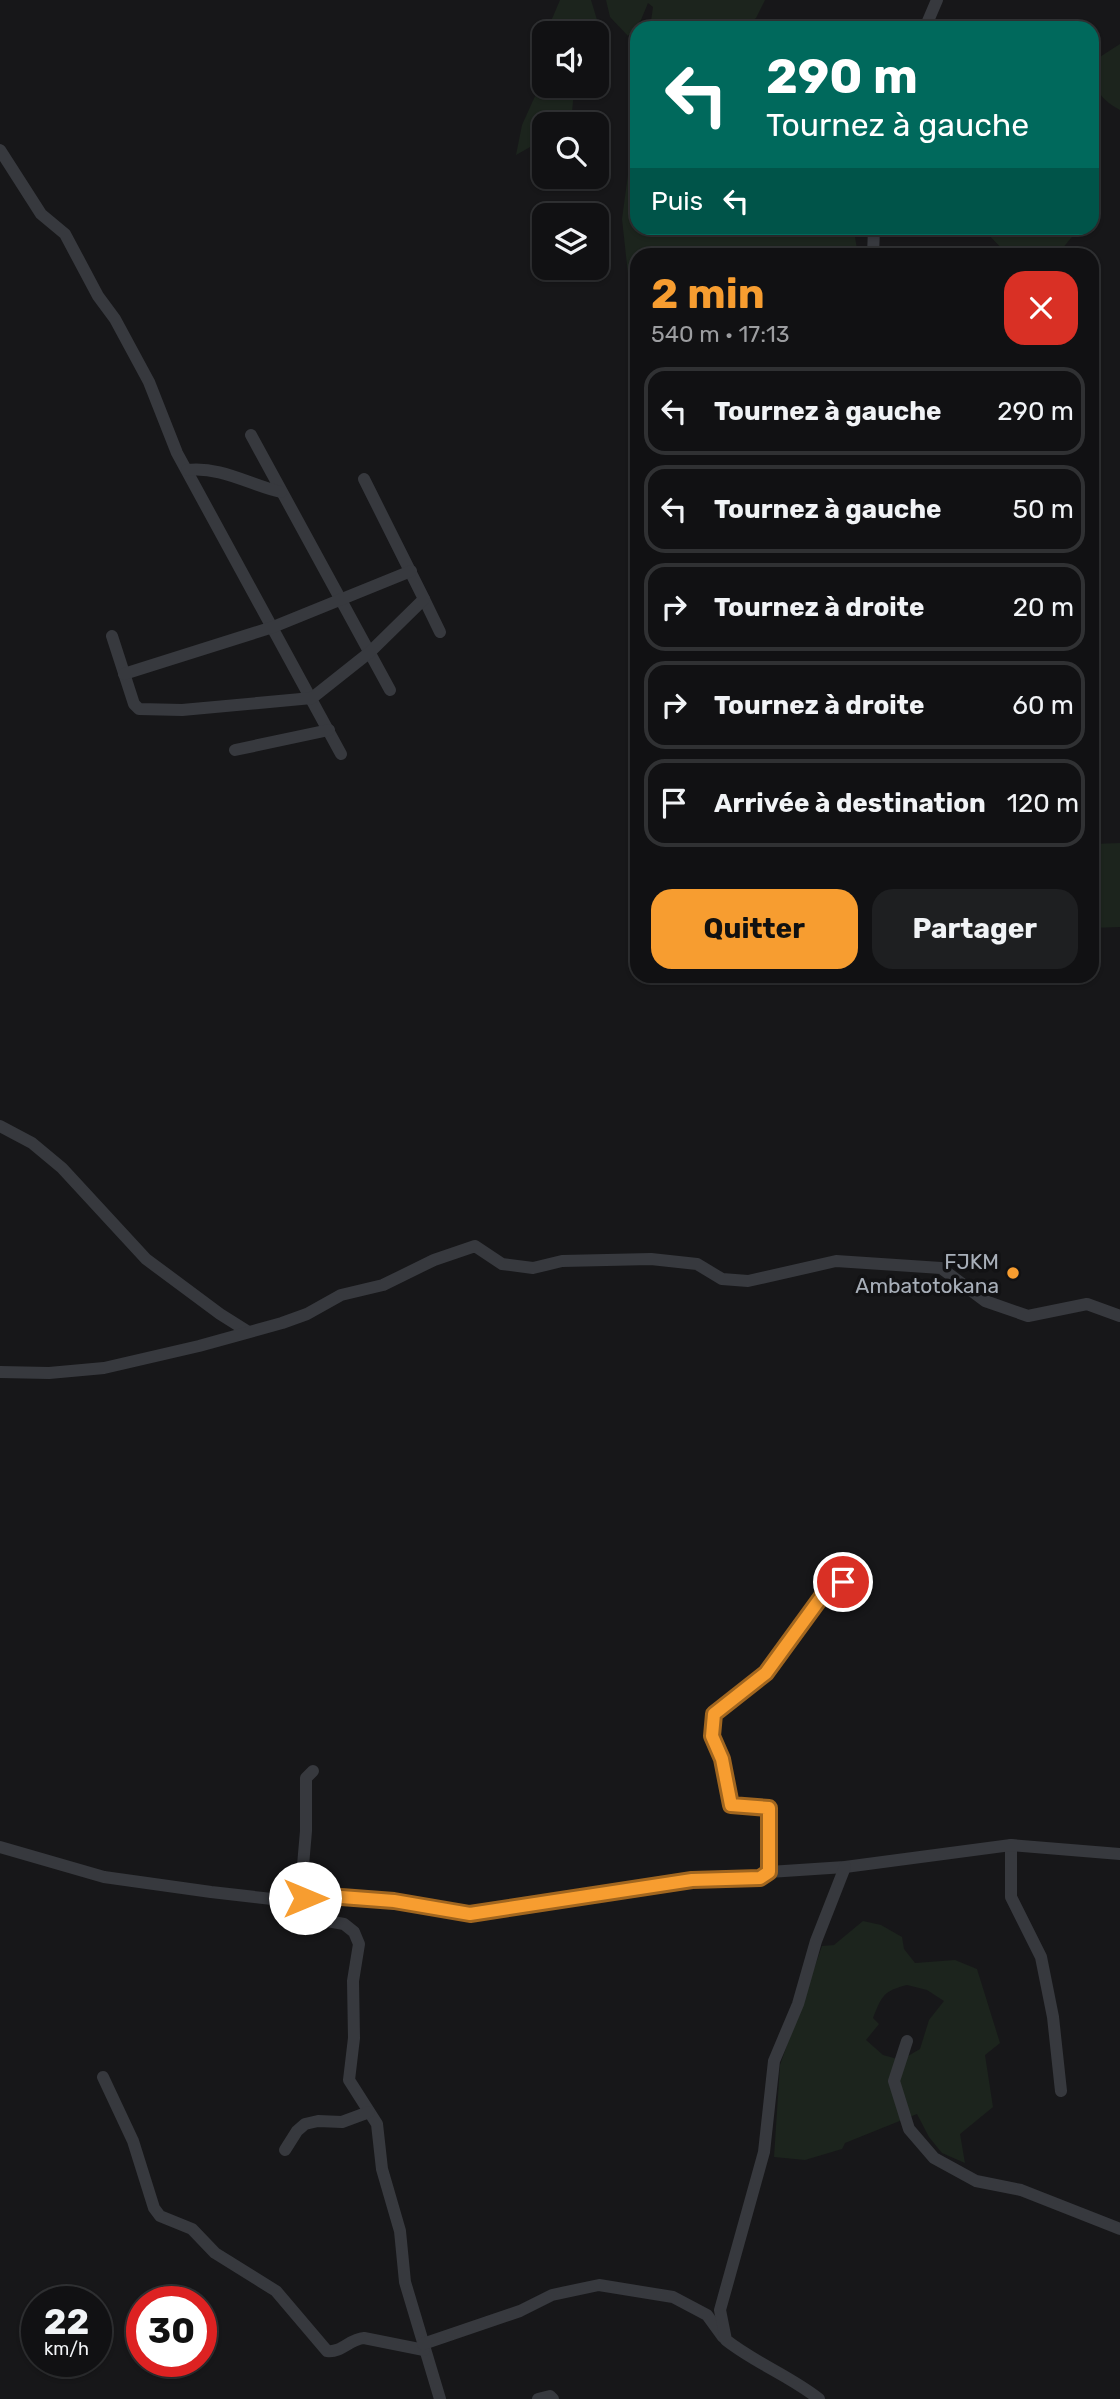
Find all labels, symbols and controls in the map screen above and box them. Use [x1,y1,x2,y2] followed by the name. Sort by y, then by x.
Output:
[532,21,609,280] map controls
[532,21,609,98] button: sound
[766,47,918,105] text: 290 m
[651,49,742,140] icon: left
[766,106,1029,144] text: Tournez à gauche
[532,112,609,189] button: search
[717,182,755,220] icon: left
[651,186,703,217] text: Puis
[532,203,609,280] button: layers
[651,269,765,319] text: 2 min
[1004,271,1078,345] button: close
[651,320,790,348] text: 540 m · 17:13
[655,392,693,430] icon: left
[714,396,942,427] text: Tournez à gauche
[997,396,1074,427] text: 290 m
[655,490,693,528] icon: left
[714,494,942,525] text: Tournez à gauche
[1013,494,1074,525] text: 50 m
[655,588,693,626] icon: right
[714,592,924,623] text: Tournez à droite
[1013,592,1074,623] text: 20 m
[655,686,693,724] icon: right
[714,690,924,721] text: Tournez à droite
[1012,690,1074,721] text: 60 m
[655,784,693,822] icon: arrive
[714,788,986,819] text: Arrivée à destination
[1007,788,1079,819] text: 120 m
[651,889,858,969] button: Quitter
[872,889,1078,969] button: Partager
[855,1249,999,1298] place label: FJKM Ambatotokana
[1005,1265,1021,1281] marker: FJKM Ambatotokana
[813,1552,873,1612] pin
[824,1563,862,1601] icon: arrive
[268,1861,342,1935] position arrow
[126,2286,217,2377] speed limit sign: 30
[44,2301,89,2343] text: 22
[44,2338,89,2360] text: km/h

